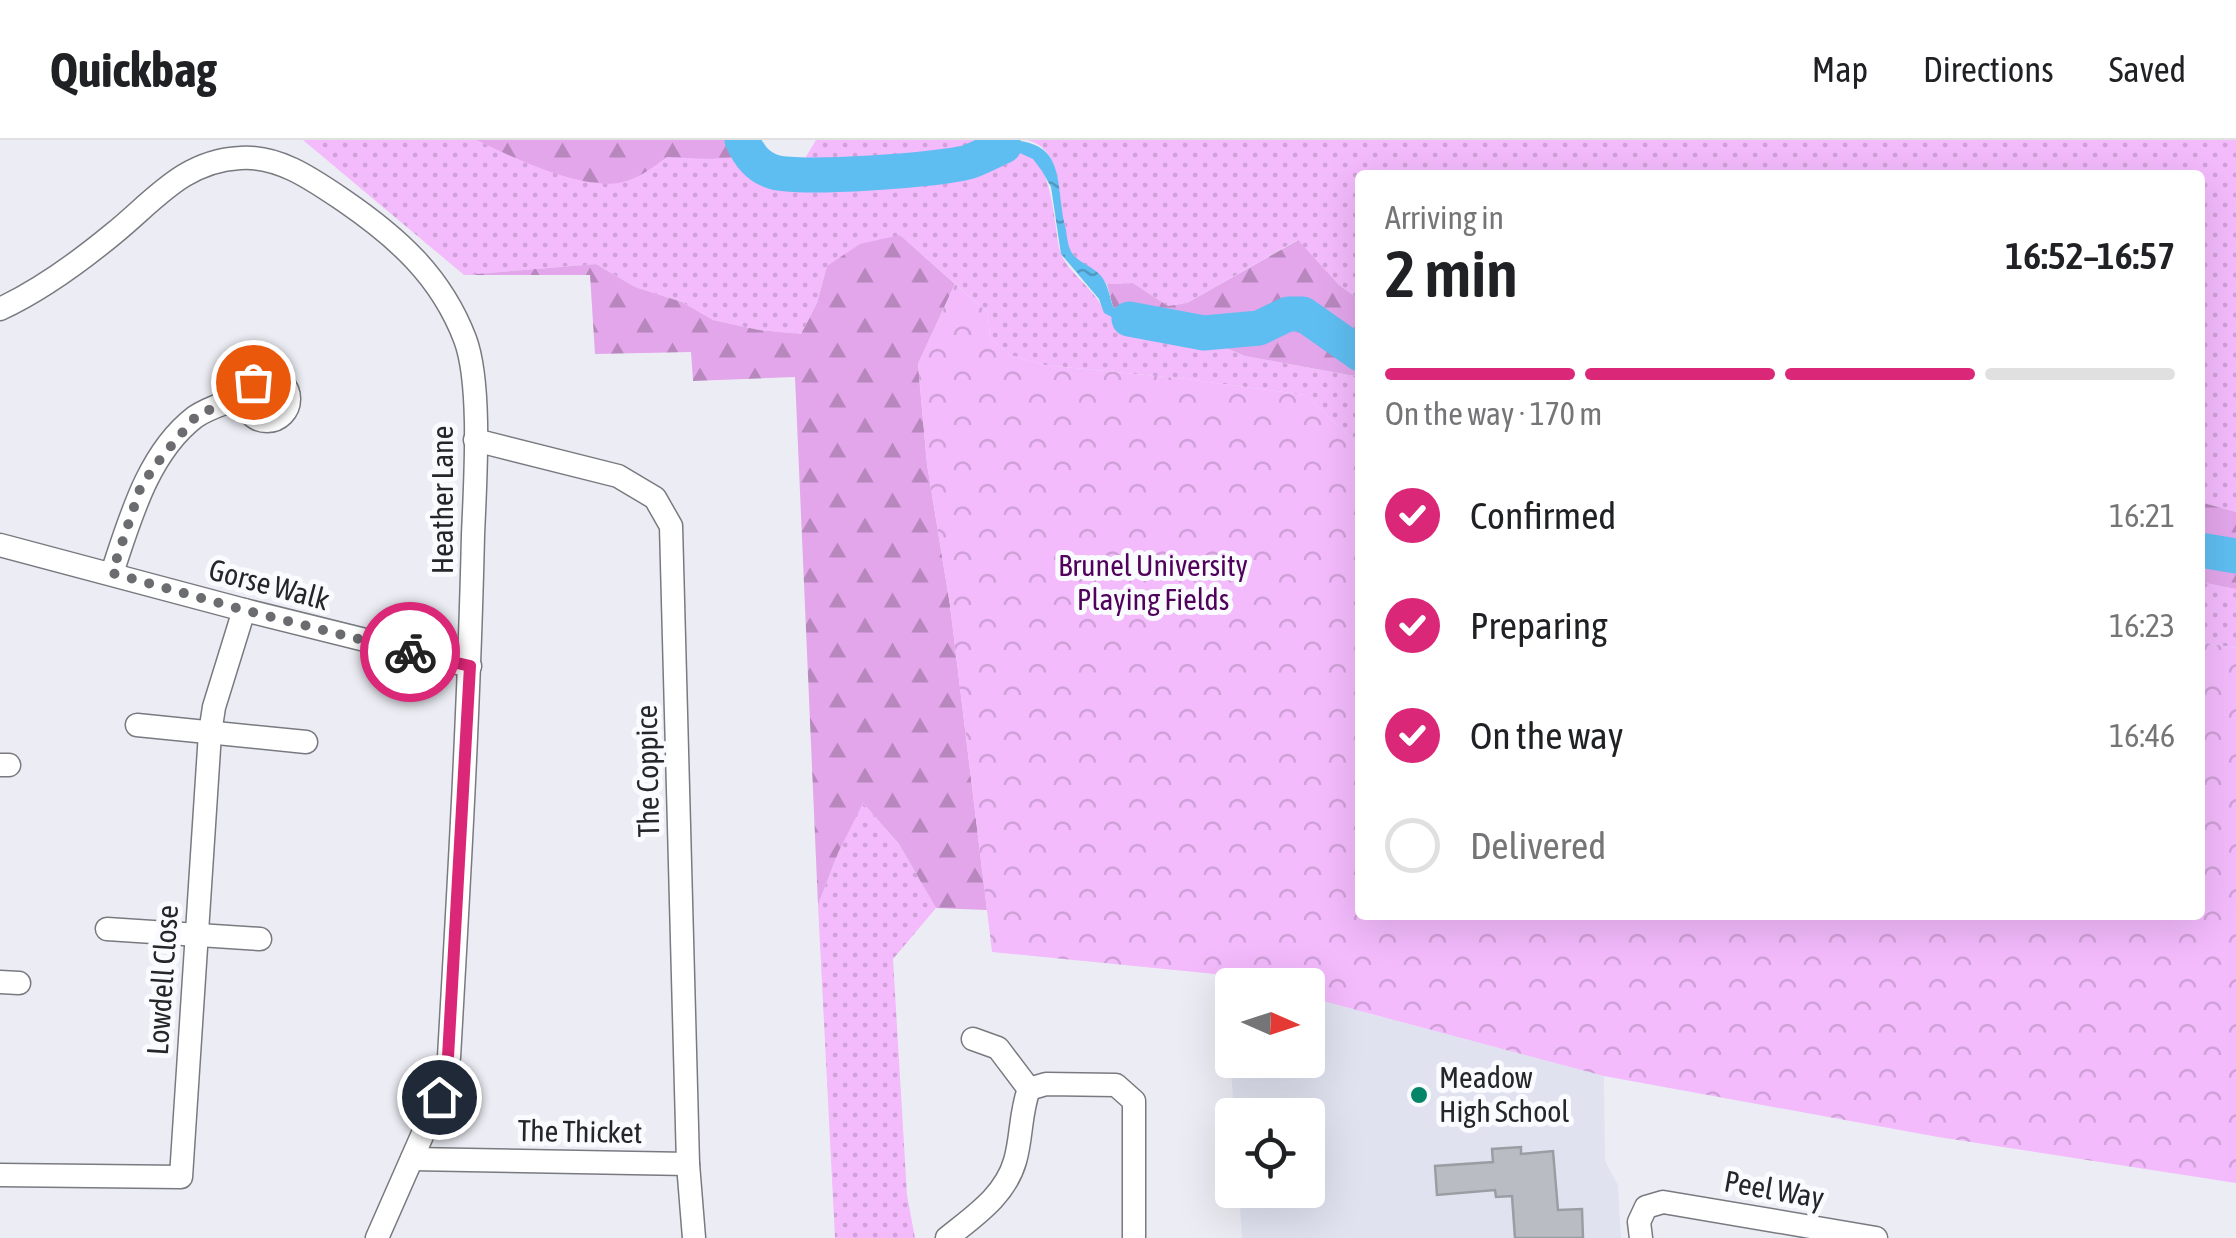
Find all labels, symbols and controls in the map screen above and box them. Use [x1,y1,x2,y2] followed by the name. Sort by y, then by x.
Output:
[50,42,217,97] text: Quickbag
[1812,49,1868,89] text: Map
[1923,49,2054,89] text: Directions
[2109,49,2186,89] text: Saved
[1385,199,1504,236] text: Arriving in
[2005,234,2175,277] text: 16:52–16:57
[1385,236,1518,311] text: 2 min
[211,340,296,425] pin
[226,355,281,410] icon: bag
[1385,395,1602,432] text: On the way · 170 m
[425,426,459,574] street label: Heather Lane
[1385,488,1440,543] icon: check
[1470,494,1616,537] text: Confirmed
[2109,497,2175,534] text: 16:21
[1058,548,1248,616] park label: Brunel University Playing Fields
[205,552,333,616] street label: Gorse Walk
[1385,598,1440,653] icon: check
[360,602,460,702] courier
[1470,604,1608,647] text: Preparing
[2109,607,2175,644] text: 16:23
[383,625,438,680] icon: bike
[629,704,665,838] street label: The Coppice
[1385,708,1440,763] icon: check
[1470,714,1623,757] text: On the way
[2109,717,2175,754] text: 16:46
[1470,824,1606,867] text: Delivered
[140,904,184,1056] street label: Lowdell Close
[1215,968,1325,1078] north arrow
[1215,968,1325,1208] map controls
[397,1055,482,1140] pin
[1439,1060,1569,1128] place label: Meadow High School
[412,1070,467,1125] icon: home
[1408,1084,1430,1106] marker: Meadow High School
[1215,1098,1325,1208] button: locate
[517,1113,643,1149] street label: The Thicket
[1722,1164,1827,1215] street label: Peel Way

